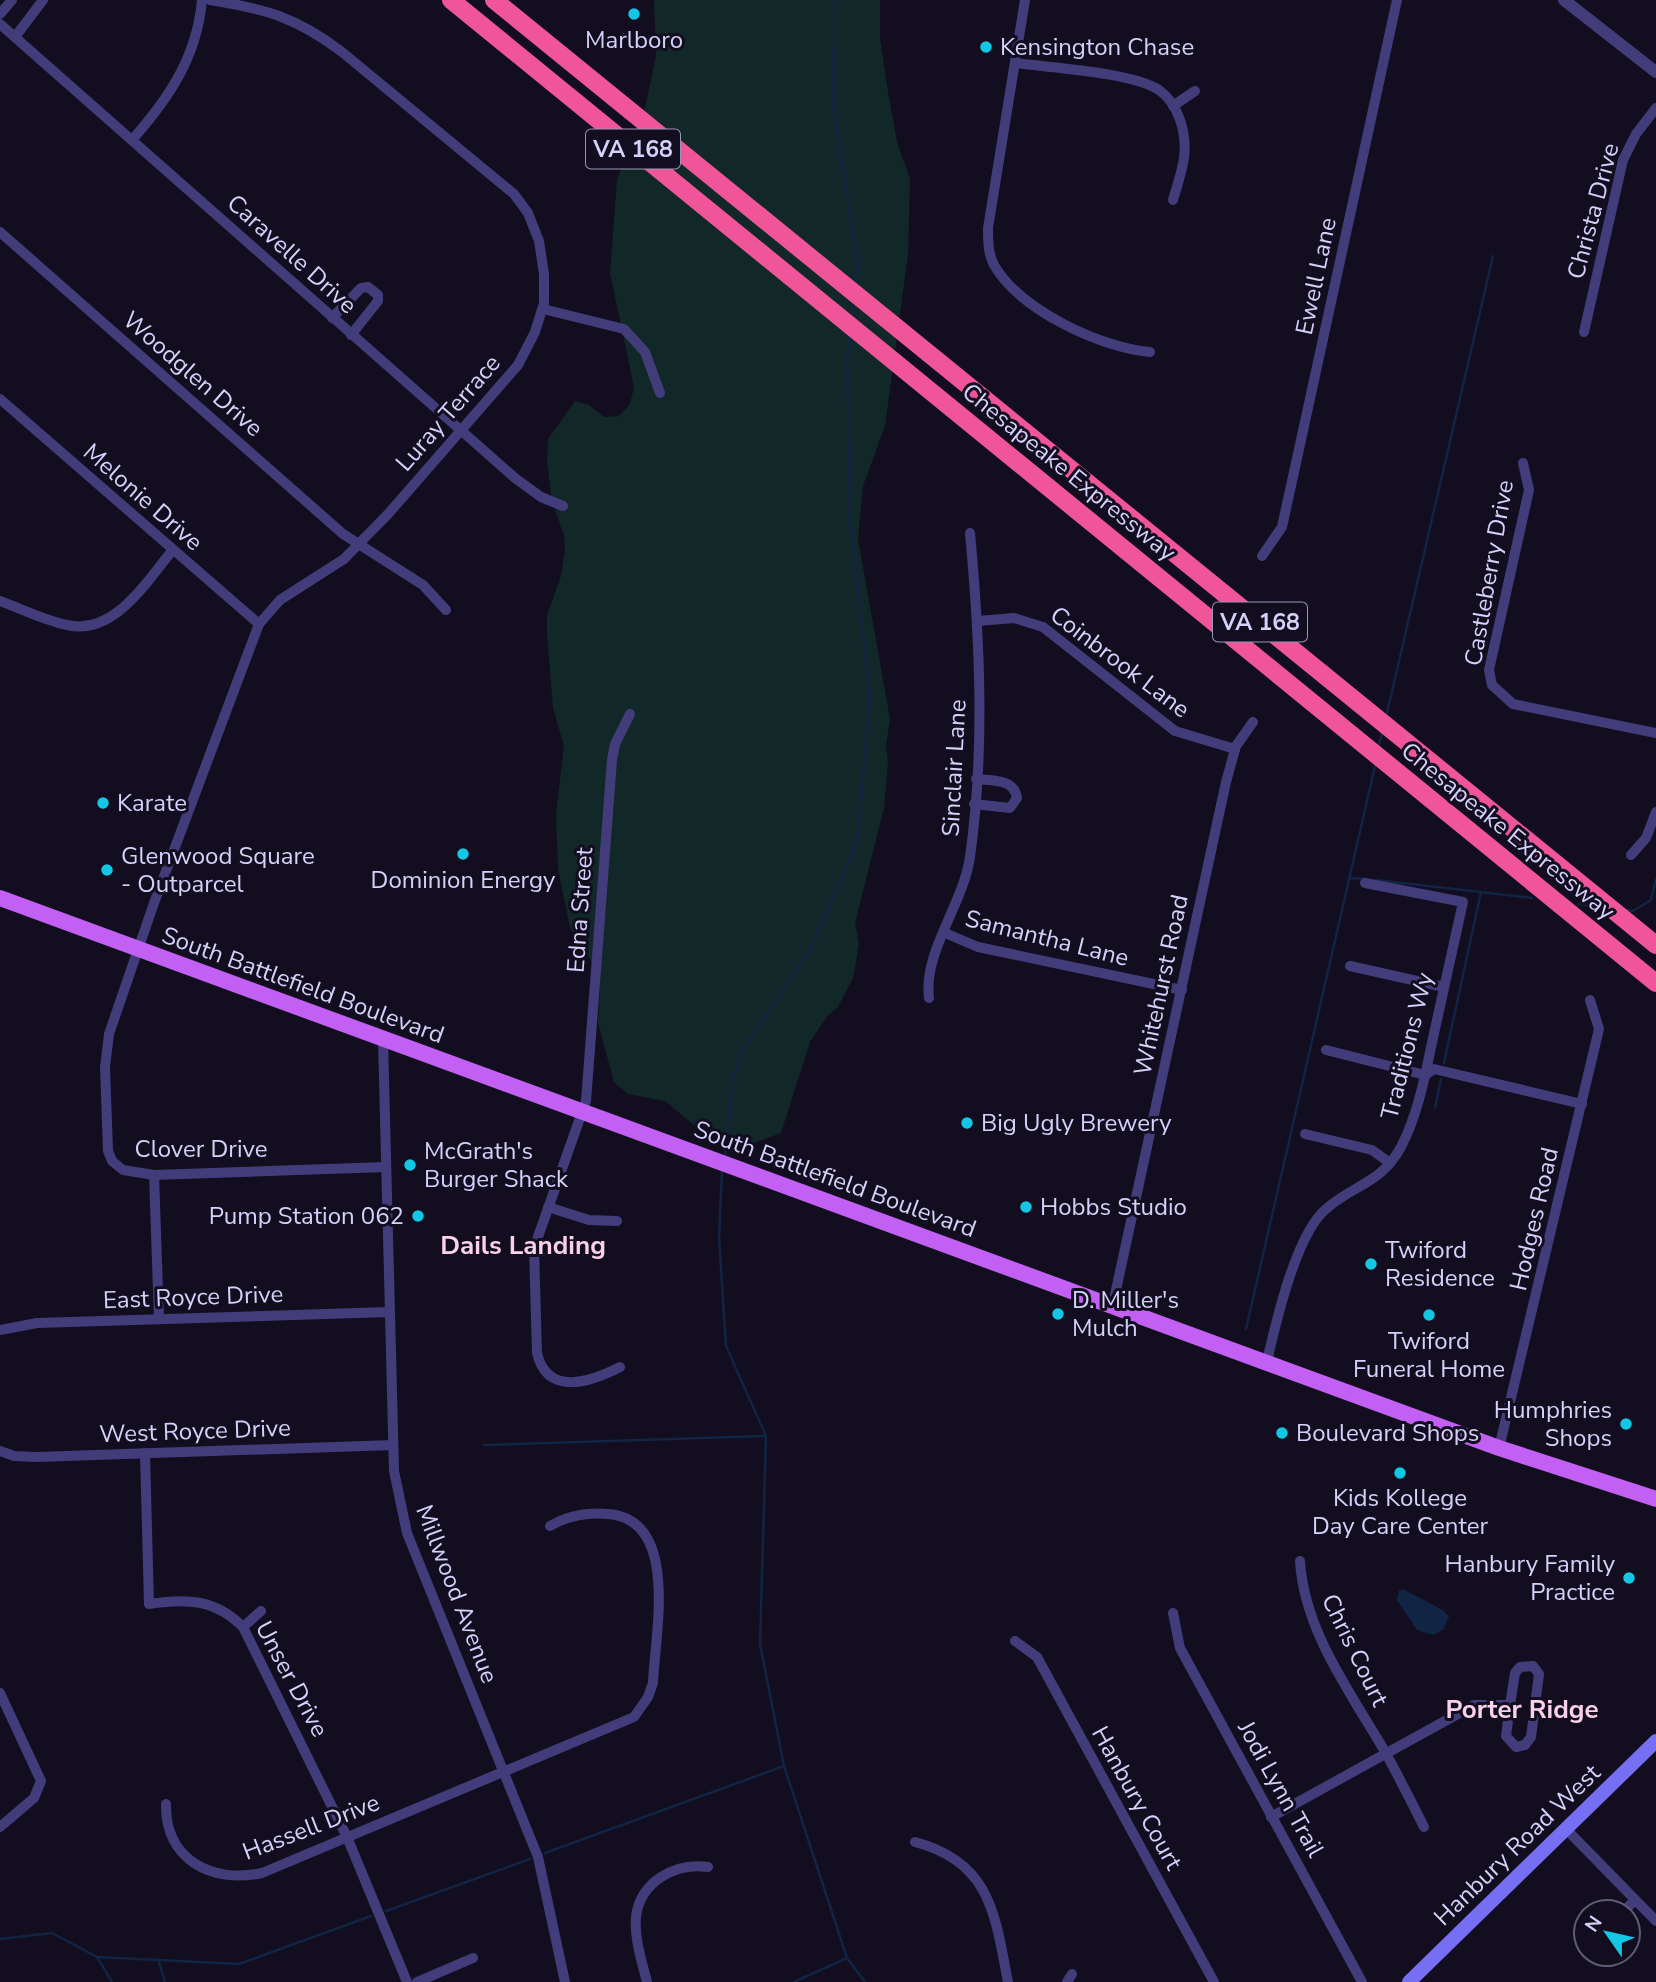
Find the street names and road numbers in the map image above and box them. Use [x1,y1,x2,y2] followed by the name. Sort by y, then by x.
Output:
[586,130,680,168] road number: VA 168
[1559,139,1627,283] street label: Christa Drive
[220,187,364,321] street label: Caravelle Drive
[1288,214,1344,338] street label: Ewell Lane
[116,304,270,444] street label: Woodglen Drive
[388,348,508,478] street label: Luray Terrace
[955,376,1183,569] street label: Chesapeake Expressway
[76,436,210,558] street label: Melonie Drive
[1457,478,1521,668] street label: Castleberry Drive
[1044,599,1196,725] street label: Coinbrook Lane
[1213,602,1307,642] road number: VA 168
[934,699,974,837] street label: Sinclair Lane
[1394,735,1622,928] street label: Chesapeake Expressway
[560,845,600,974] street label: Edna Street
[1126,892,1196,1078] street label: Whitehurst Road
[962,902,1132,974] street label: Samantha Lane
[157,919,449,1051] street label: South Battlefield Boulevard
[1373,969,1441,1123] street label: Traditions Wy
[689,1113,981,1245] street label: South Battlefield Boulevard
[135,1133,267,1165] street label: Clover Drive
[1502,1144,1566,1294] street label: Hodges Road
[102,1278,284,1316] street label: East Royce Drive
[99,1412,291,1450] street label: West Royce Drive
[408,1500,506,1688] street label: Millwood Avenue
[1314,1588,1396,1712] street label: Chris Court
[248,1615,336,1743] street label: Unser Drive
[1230,1714,1332,1863] street label: Jodi Lynn Trail
[1084,1720,1190,1876] street label: Hanbury Court
[1427,1757,1607,1933] street label: Hanbury Road West
[238,1786,384,1868] street label: Hassell Drive

